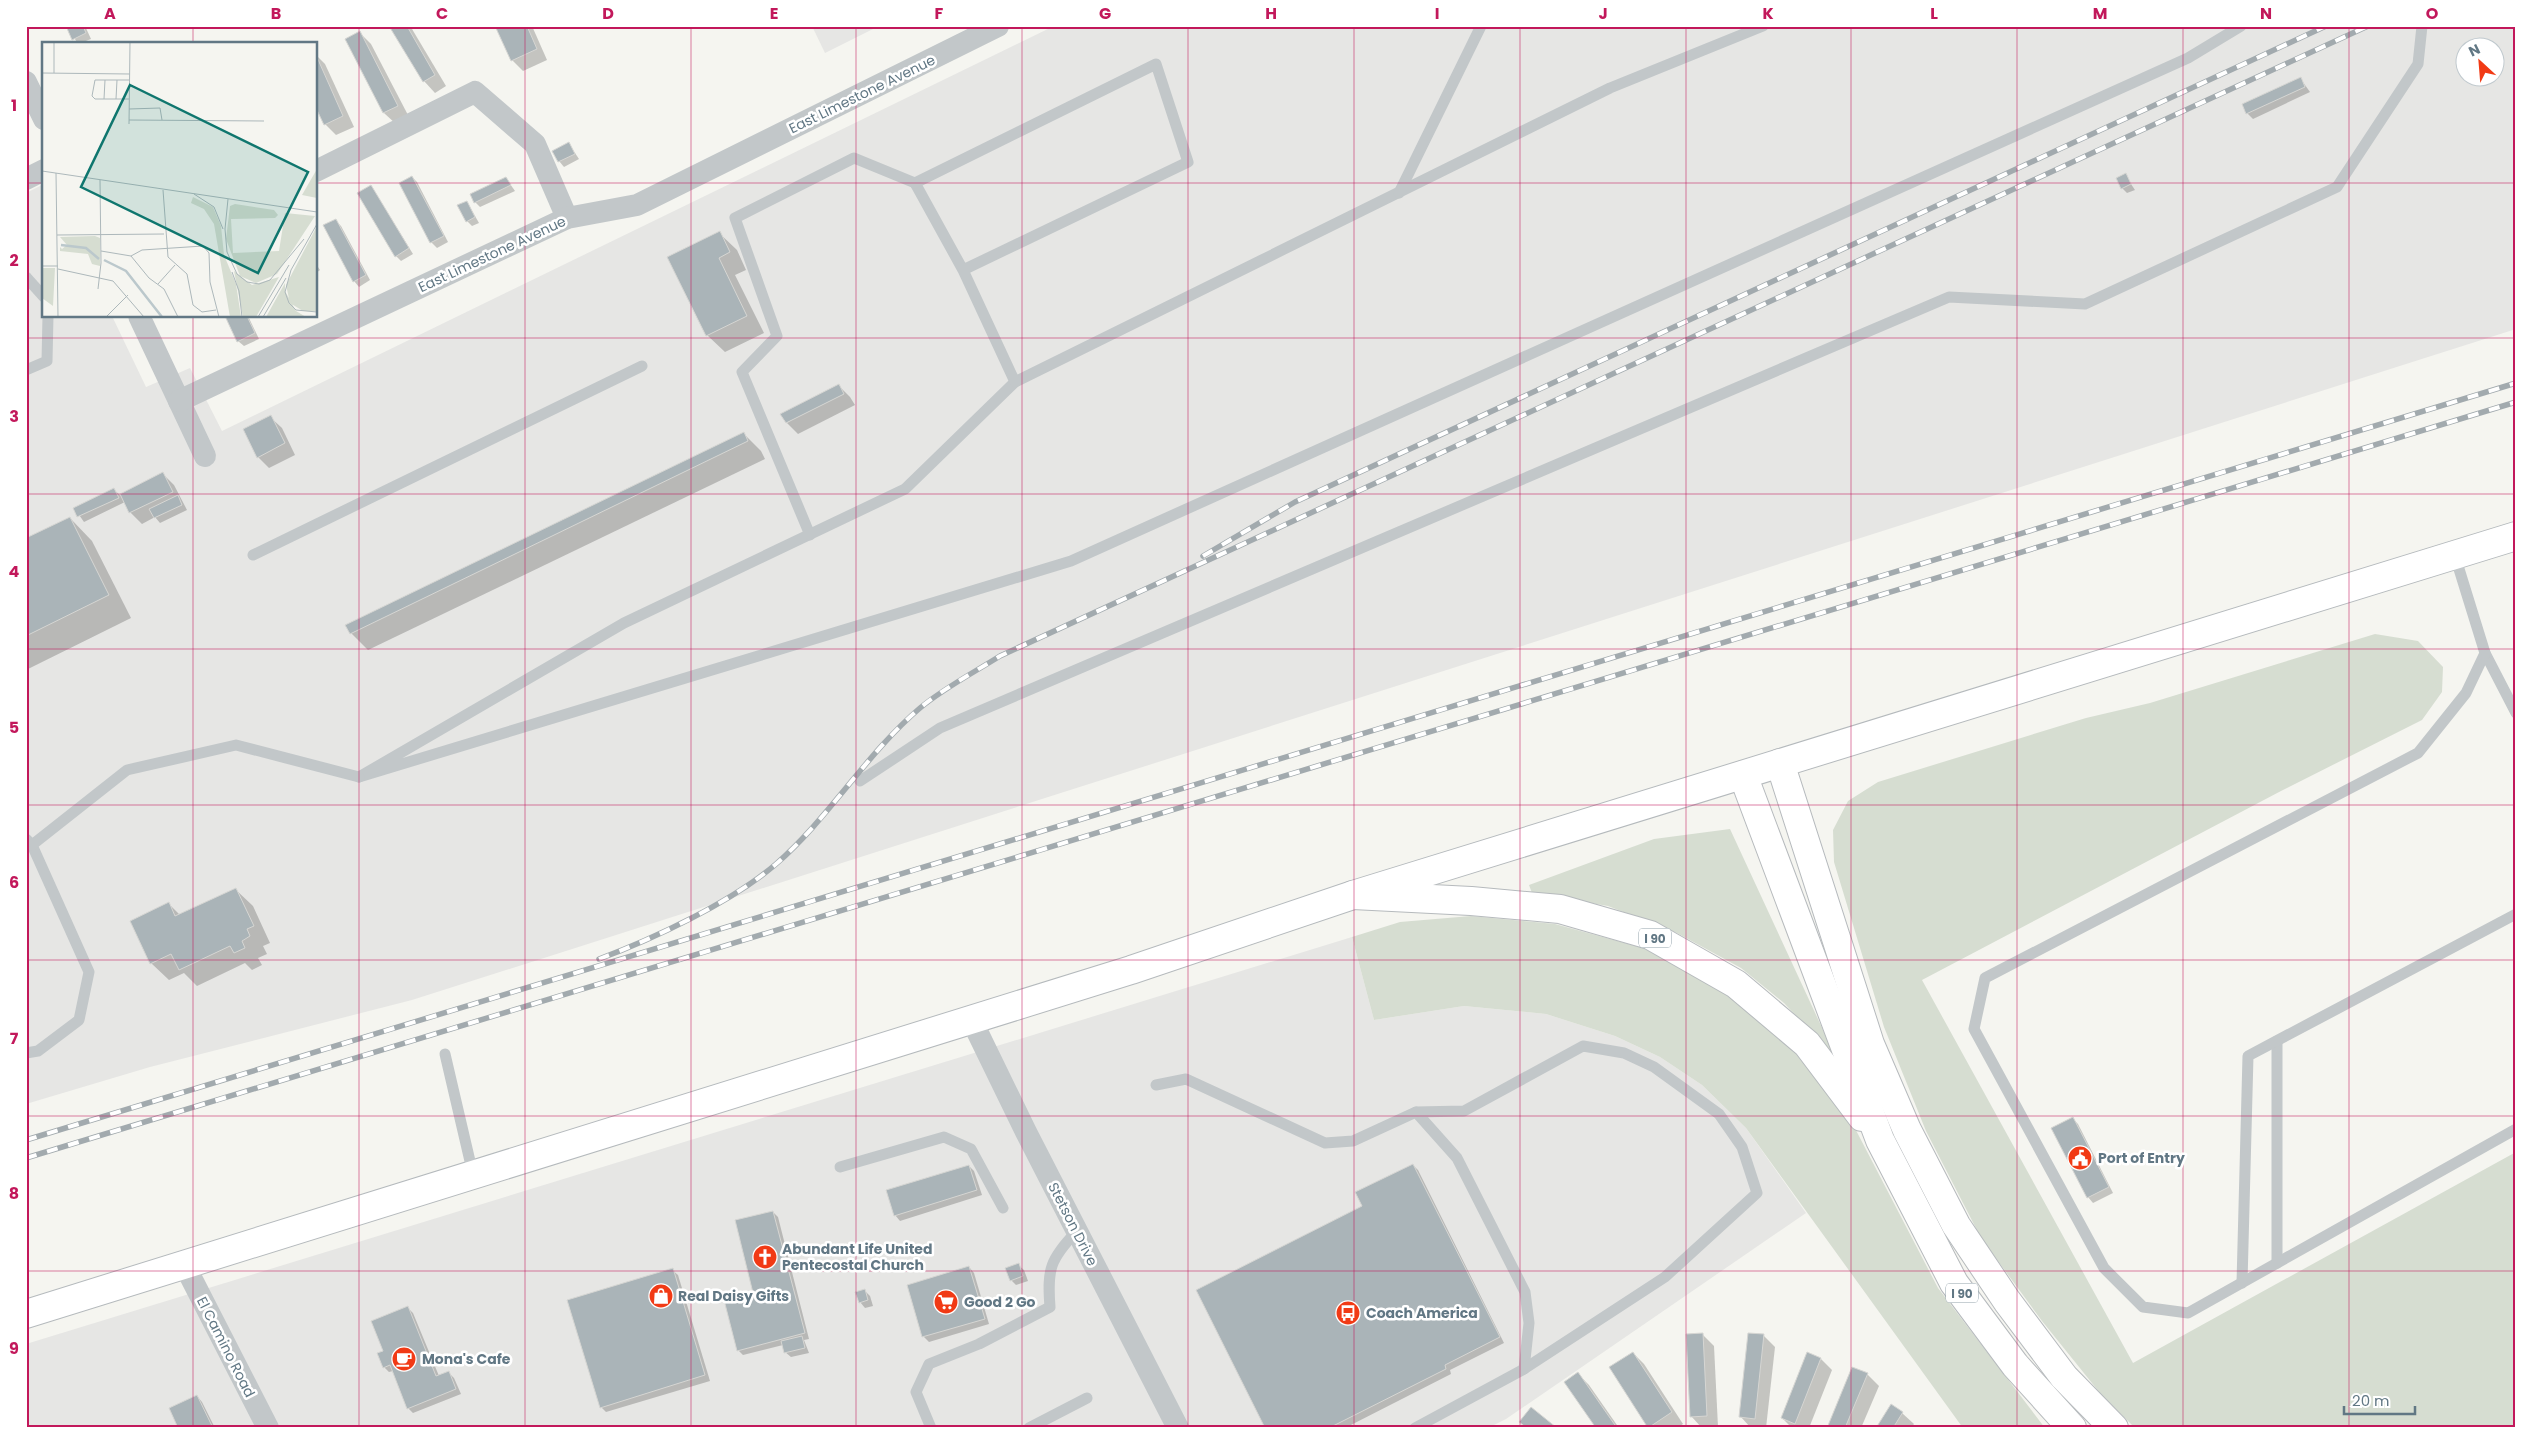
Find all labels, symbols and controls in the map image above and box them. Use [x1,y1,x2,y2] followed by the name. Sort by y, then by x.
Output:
[104,2,116,25] text: A
[271,2,281,25] text: B
[436,2,448,25] text: C
[602,2,614,25] text: D
[770,2,778,25] text: E
[935,2,944,25] text: F
[1099,2,1111,25] text: G
[1265,2,1277,25] text: H
[1435,2,1439,25] text: I
[1598,2,1608,25] text: J
[1762,2,1774,25] text: K
[1930,2,1938,25] text: L
[2093,2,2107,25] text: M
[2260,2,2272,25] text: N
[2426,2,2439,25] text: O
[2454,38,2504,88] north arrow
[2465,39,2483,62] text: N
[42,42,318,318] inset map
[785,50,939,138] street label: East Limestone Avenue
[11,94,17,117] text: 1
[415,211,569,297] street label: East Limestone Avenue
[9,249,19,272] text: 2
[9,405,19,428] text: 3
[9,560,20,583] text: 4
[9,716,19,739] text: 5
[9,871,19,894] text: 6
[1639,928,1671,948] road number: I 90
[10,1027,19,1050] text: 7
[2067,1145,2093,1171] public building icon: Port of Entry
[2098,1148,2185,1168] place label: Port of Entry
[1043,1179,1103,1269] street label: Stetson Drive
[9,1182,19,1205] text: 8
[782,1239,933,1275] place label: Abundant Life United Pentecostal Church
[752,1244,778,1270] church icon: Abundant Life United Pentecostal Church
[648,1283,674,1309] shop icon: Real Daisy Gifts
[1946,1284,1978,1302] road number: I 90
[678,1286,789,1306] place label: Real Daisy Gifts
[933,1289,959,1315] supermarket icon: Good 2 Go
[964,1292,1036,1312] place label: Good 2 Go
[192,1293,260,1401] street label: El Camino Road
[1335,1300,1361,1326] bus stop icon: Coach America
[1366,1303,1478,1323] place label: Coach America
[9,1337,19,1360] text: 9
[391,1346,417,1372] cafe icon: Mona's Cafe
[422,1349,511,1369] place label: Mona's Cafe
[2344,1384,2416,1416] scale bar
[2352,1390,2390,1411] text: 20 m

